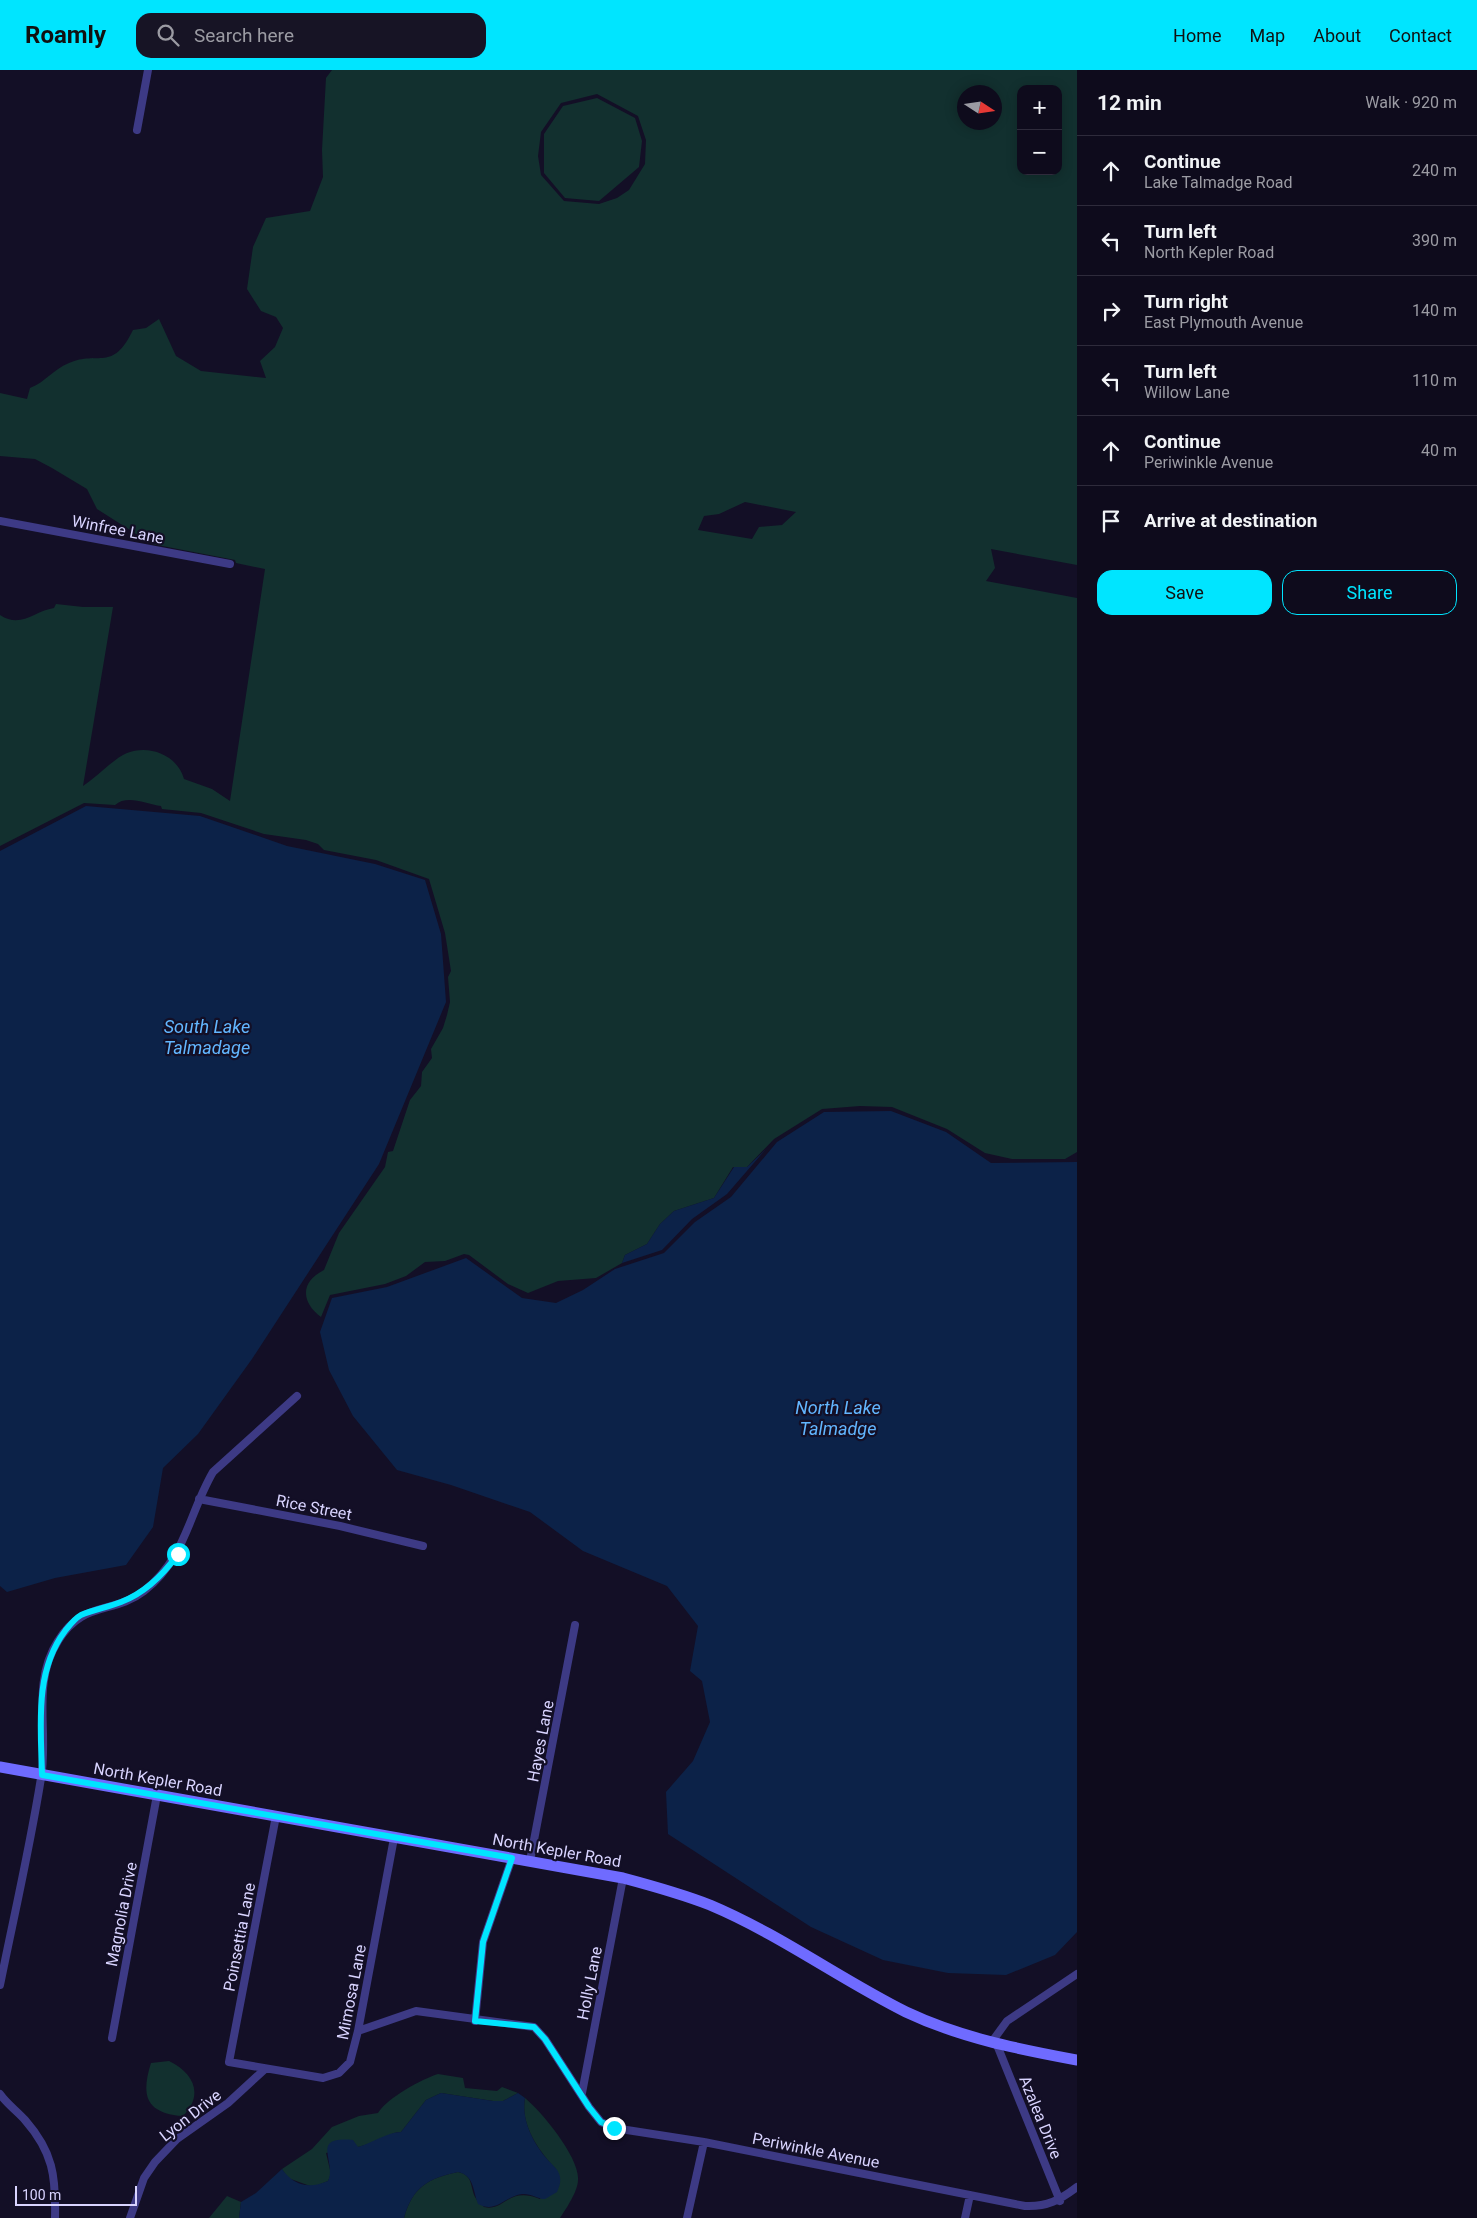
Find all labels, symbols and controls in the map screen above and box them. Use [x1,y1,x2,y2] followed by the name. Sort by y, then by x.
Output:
[136,13,486,58] search box
[25,21,106,49] text: Roamly
[154,21,182,49] icon: search
[194,24,294,47] text: Search here
[1173,25,1222,46] text: Home
[1250,25,1285,46] text: Map
[1313,25,1361,46] text: About
[1389,25,1452,46] text: Contact
[957,85,1002,130] north arrow
[1017,85,1062,175] map controls
[1017,85,1062,130] button: +
[1097,91,1162,115] text: 12 min
[1365,93,1457,112] text: Walk · 920 m
[1017,130,1062,175] button: −
[1144,150,1221,173] text: Continue
[1097,157,1125,185] icon: ahead
[1412,161,1457,180] text: 240 m
[1144,173,1293,192] text: Lake Talmadge Road
[1144,220,1217,243] text: Turn left
[1097,227,1125,255] icon: left
[1412,231,1457,250] text: 390 m
[1144,243,1274,262] text: North Kepler Road
[1144,290,1228,313] text: Turn right
[1097,297,1125,325] icon: right
[1412,301,1457,320] text: 140 m
[1144,313,1303,332] text: East Plymouth Avenue
[1144,360,1217,383] text: Turn left
[1097,367,1125,395] icon: left
[1412,371,1457,390] text: 110 m
[1144,383,1230,402] text: Willow Lane
[1144,430,1221,453] text: Continue
[1097,437,1125,465] icon: ahead
[1421,441,1457,460] text: 40 m
[1144,453,1273,472] text: Periwinkle Avenue
[1097,507,1125,535] icon: arrive
[1144,509,1317,532] text: Arrive at destination
[70,511,166,548] street label: Winfree Lane
[1097,570,1272,615] button: Save
[1282,570,1457,615] button: Share
[164,1016,250,1058] water label: South Lake Talmadage
[795,1397,881,1439] water label: North Lake Talmadge
[274,1491,353,1524] street label: Rice Street
[167,1543,190,1566] route start
[523,1699,558,1784] street label: Hayes Lane
[92,1759,224,1800] street label: North Kepler Road
[491,1830,623,1871] street label: North Kepler Road
[102,1860,141,1968] street label: Magnolia Drive
[220,1881,259,1993] street label: Poinsettia Lane
[333,1943,370,2041] street label: Mimosa Lane
[573,1945,606,2021] street label: Holly Lane
[1015,2073,1066,2162] street label: Azalea Drive
[156,2085,225,2145] street label: Lyon Drive
[603,2117,626,2140] route end
[751,2129,881,2172] street label: Periwinkle Avenue
[15,2183,138,2206] scale bar
[22,2187,61,2203] text: 100 m

